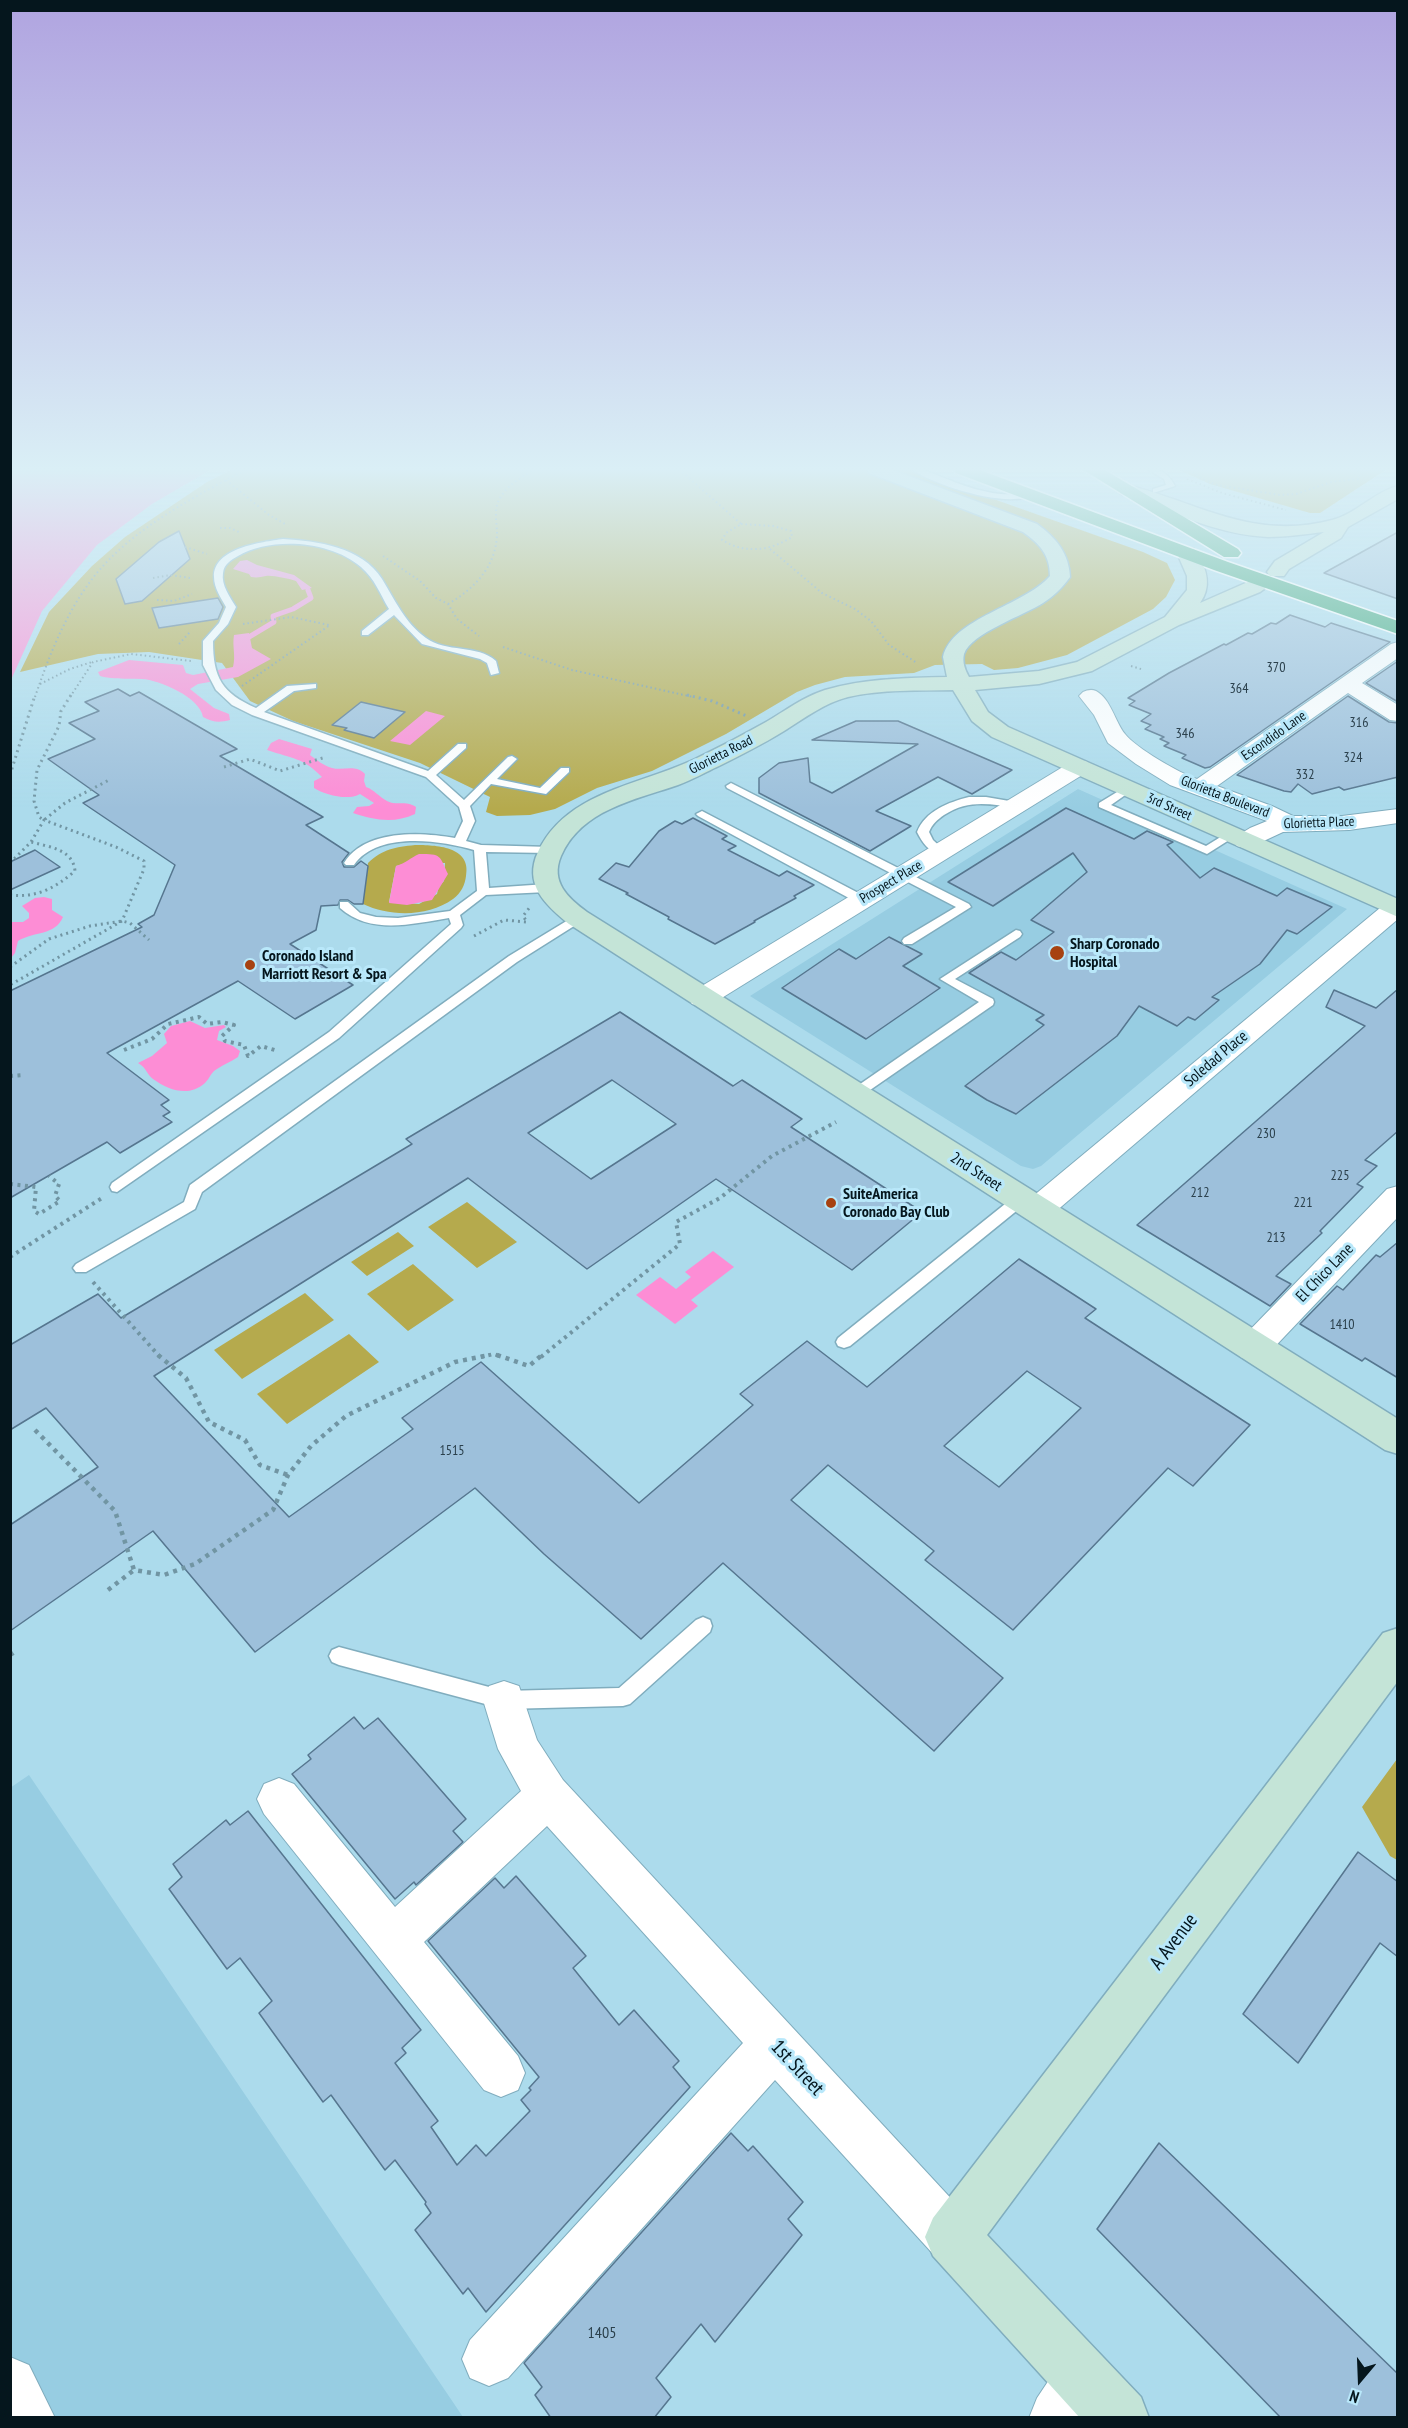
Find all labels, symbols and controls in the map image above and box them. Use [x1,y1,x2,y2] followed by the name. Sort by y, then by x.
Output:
[1267,660,1285,676] house number: 370
[1230,681,1248,697] house number: 364
[1238,708,1310,764] street label: Escondido Lane
[1350,715,1368,731] house number: 316
[1176,726,1194,742] house number: 346
[686,732,756,778] street label: Glorietta Road
[1344,750,1362,766] house number: 324
[1296,767,1314,783] house number: 332
[1178,772,1272,822] street label: Glorietta Boulevard
[1144,790,1194,824] street label: 3rd Street
[1283,813,1355,833] street label: Glorietta Place
[857,857,925,907] street label: Prospect Place
[1070,934,1160,972] place label: Sharp Coronado Hospital
[1048,944,1066,962] marker: Sharp Coronado Hospital
[262,946,387,984] place label: Coronado Island Marriott Resort & Spa
[243,958,257,972] marker: Coronado Island Marriott Resort & Spa
[1180,1027,1252,1091] street label: Soledad Place
[1257,1126,1275,1142] house number: 230
[947,1148,1005,1196] street label: 2nd Street
[1331,1168,1349,1184] house number: 225
[843,1184,950,1222] place label: SuiteAmerica Coronado Bay Club
[1191,1185,1209,1201] house number: 212
[1294,1195,1312,1211] house number: 221
[824,1196,838,1210] marker: SuiteAmerica Coronado Bay Club
[1267,1230,1285,1246] house number: 213
[1292,1240,1358,1306] street label: El Chico Lane
[1329,1317,1355,1333] house number: 1410
[439,1443,465,1459] house number: 1515
[1145,1909,1203,1975] street label: A Avenue
[765,2035,829,2101] street label: 1st Street
[588,2323,616,2343] house number: 1405
[1330,2350,1390,2410] north arrow
[1347,2386,1361,2408] text: N

